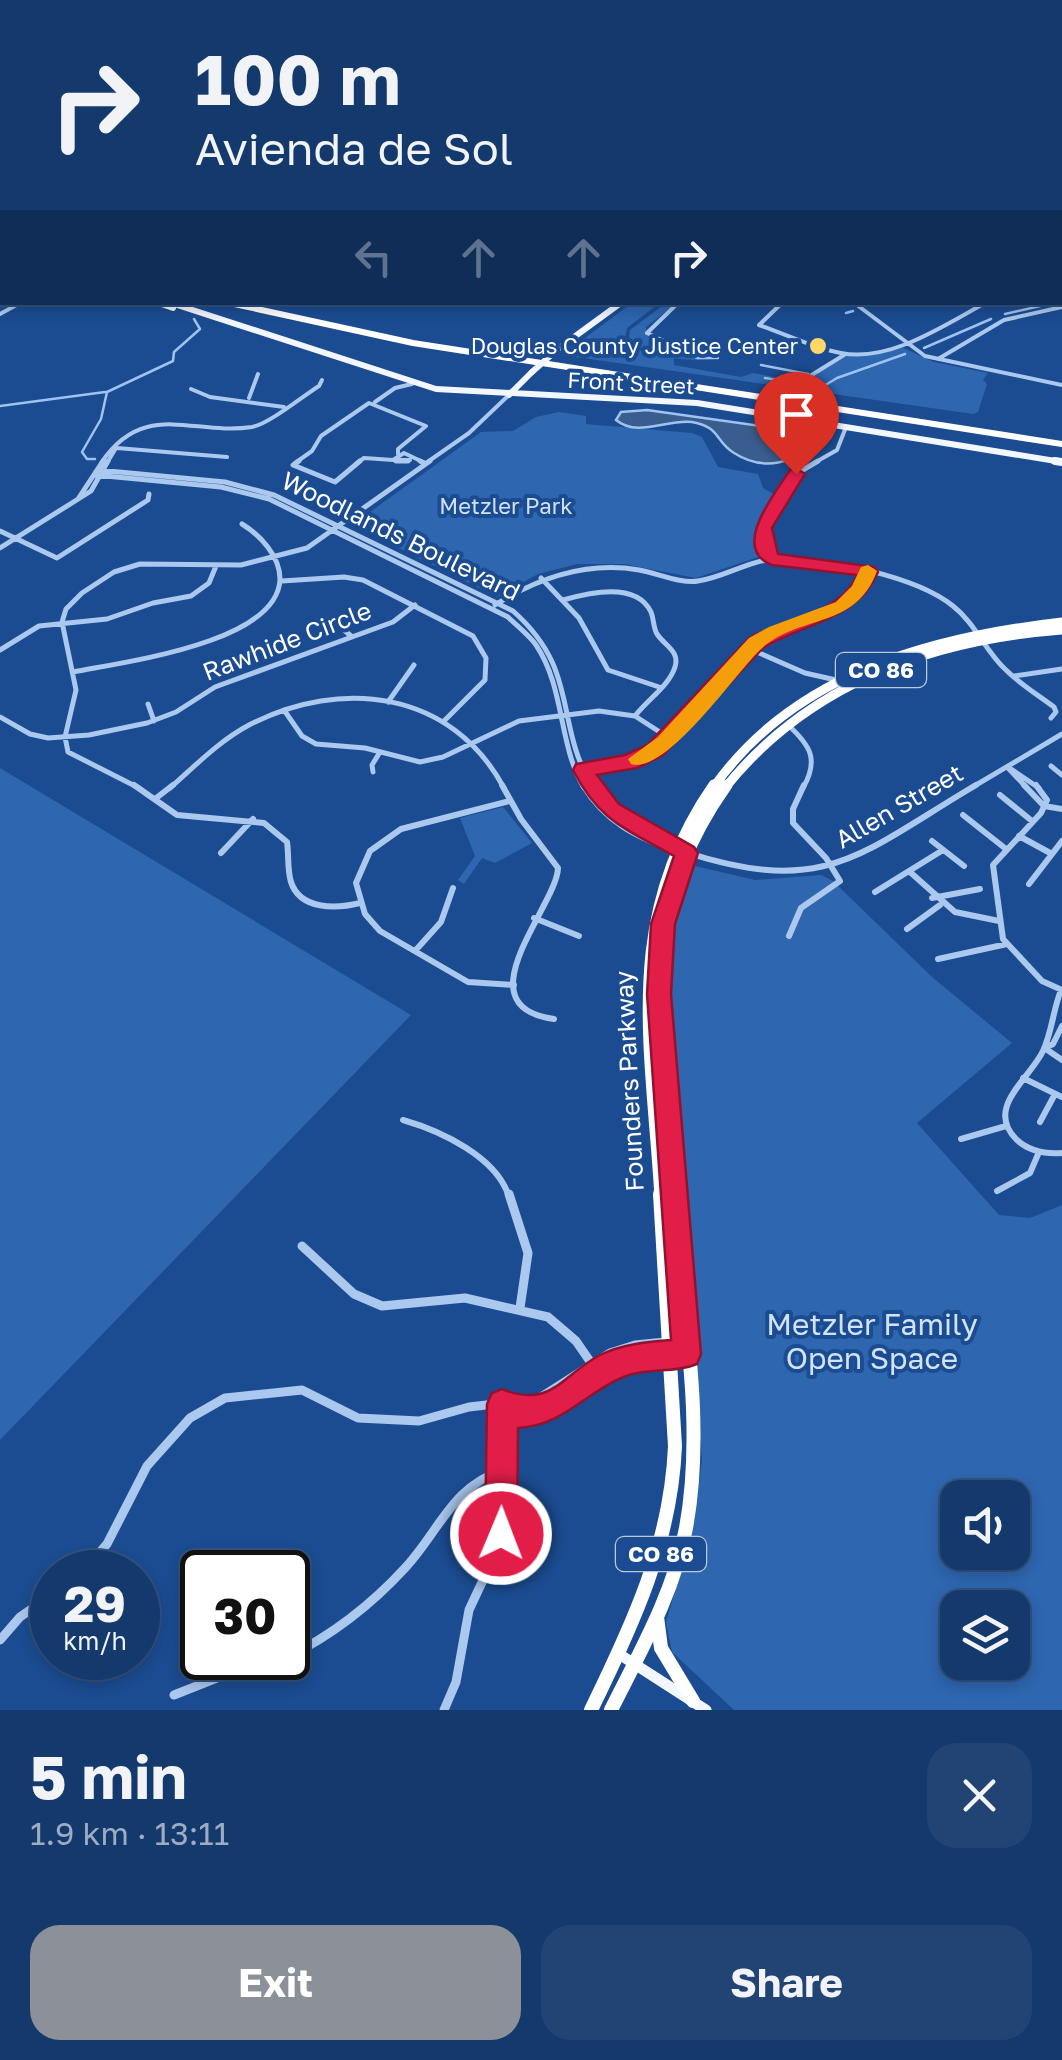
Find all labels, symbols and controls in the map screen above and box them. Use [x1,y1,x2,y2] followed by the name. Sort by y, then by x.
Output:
[195,36,401,120] text: 100 m
[30,40,160,170] icon: right
[195,121,513,175] text: Avienda de Sol
[346,230,401,285] icon: left
[451,230,506,285] icon: ahead
[556,230,611,285] icon: ahead
[661,230,716,285] icon: right
[471,332,798,359] place label: Douglas County Justice Center
[807,335,829,357] marker: Douglas County Justice Center
[567,366,695,399] street label: Front Street
[754,372,839,475] pin
[769,387,824,442] icon: arrive
[277,464,526,607] street label: Woodlands Boulevard
[439,492,573,519] park label: Metzler Park
[198,594,376,687] street label: Rawhide Circle
[836,653,926,687] road number: CO 86
[829,757,968,855] street label: Allen Street
[607,970,650,1192] street label: Founders Parkway
[766,1306,978,1376] park label: Metzler Family Open Space
[940,1480,1030,1680] map controls
[940,1480,1030,1570] button: sound
[449,1482,553,1586] position arrow
[616,1537,706,1571] road number: CO 86
[180,1550,310,1680] speed limit sign: 30
[64,1573,126,1633] text: 29
[940,1590,1030,1680] button: layers
[63,1625,127,1656] text: km/h
[30,1740,187,1812] text: 5 min
[927,1743,1032,1848] button: close
[30,1814,229,1852] text: 1.9 km · 13:11
[30,1925,521,2040] button: Exit
[541,1925,1032,2040] button: Share

